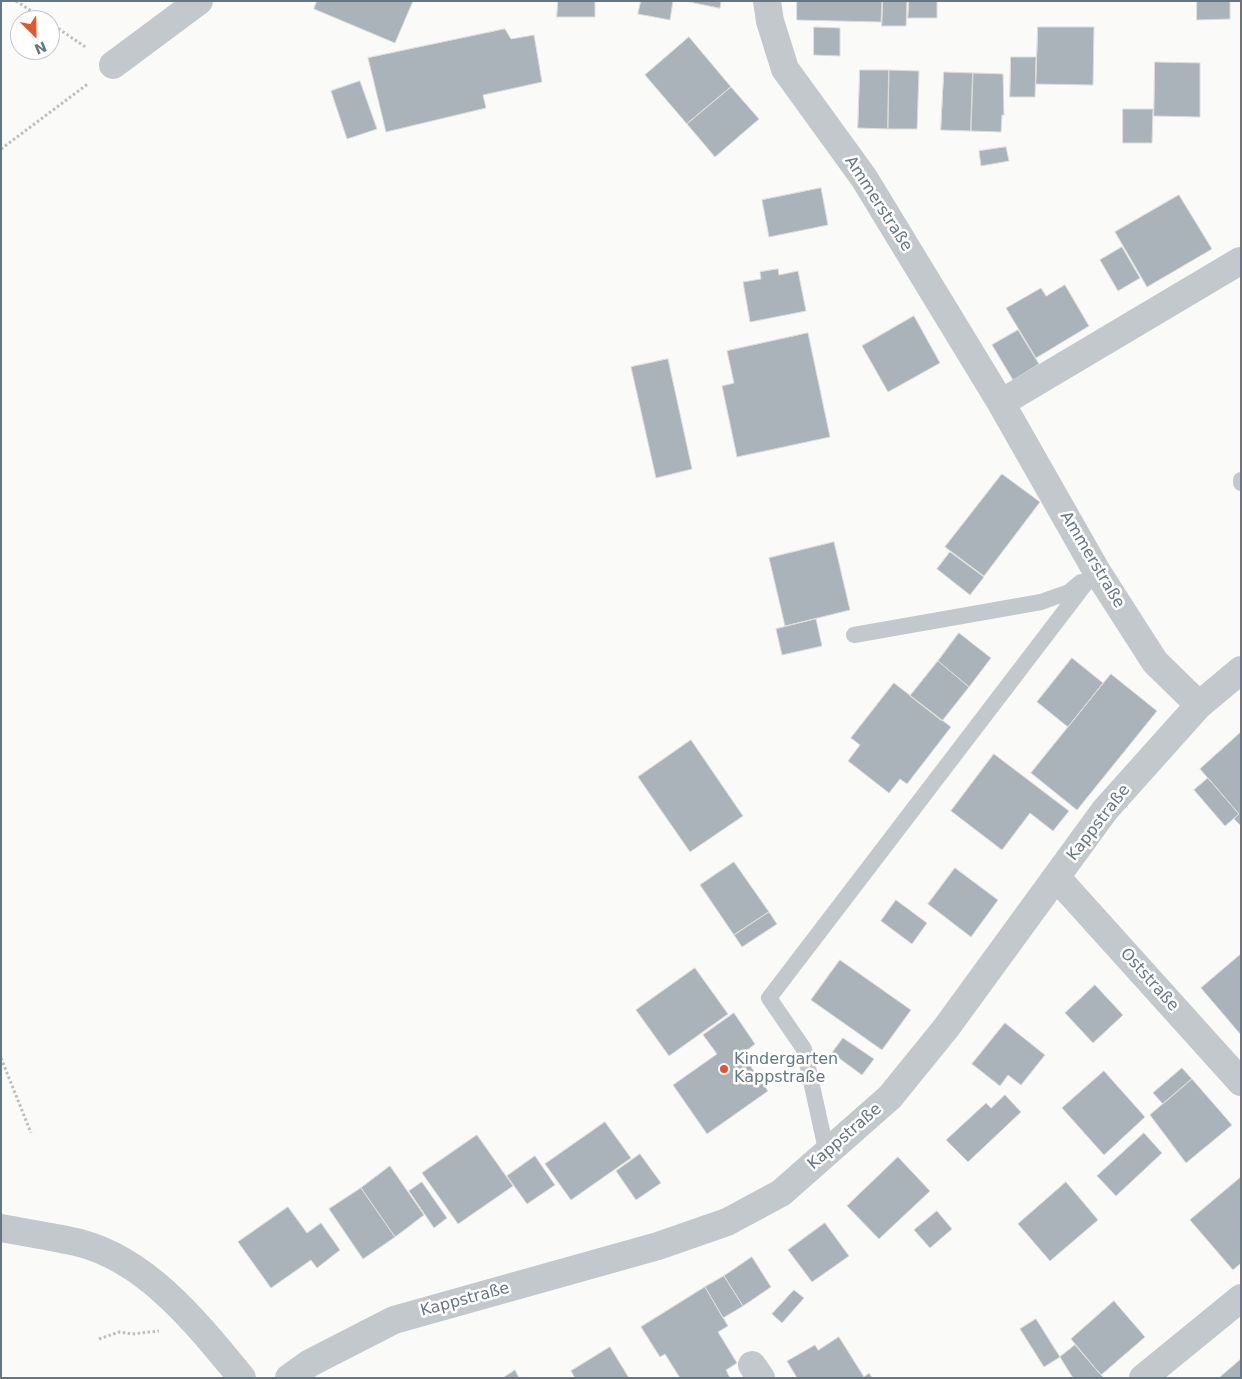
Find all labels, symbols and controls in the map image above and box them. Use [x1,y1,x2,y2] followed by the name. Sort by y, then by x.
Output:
[10,10,60,60] north arrow
[32,38,49,58] text: N
[840,153,916,255] street label: Ammerstraße
[1056,508,1128,612] street label: Ammerstraße
[1063,781,1135,865] street label: Kappstraße
[1116,945,1182,1015] street label: Oststraße
[734,1050,838,1088] place label: Kindergarten Kappstraße
[718,1063,730,1075] marker: Kindergarten Kappstraße
[804,1100,886,1174] street label: Kappstraße
[418,1279,512,1321] street label: Kappstraße

